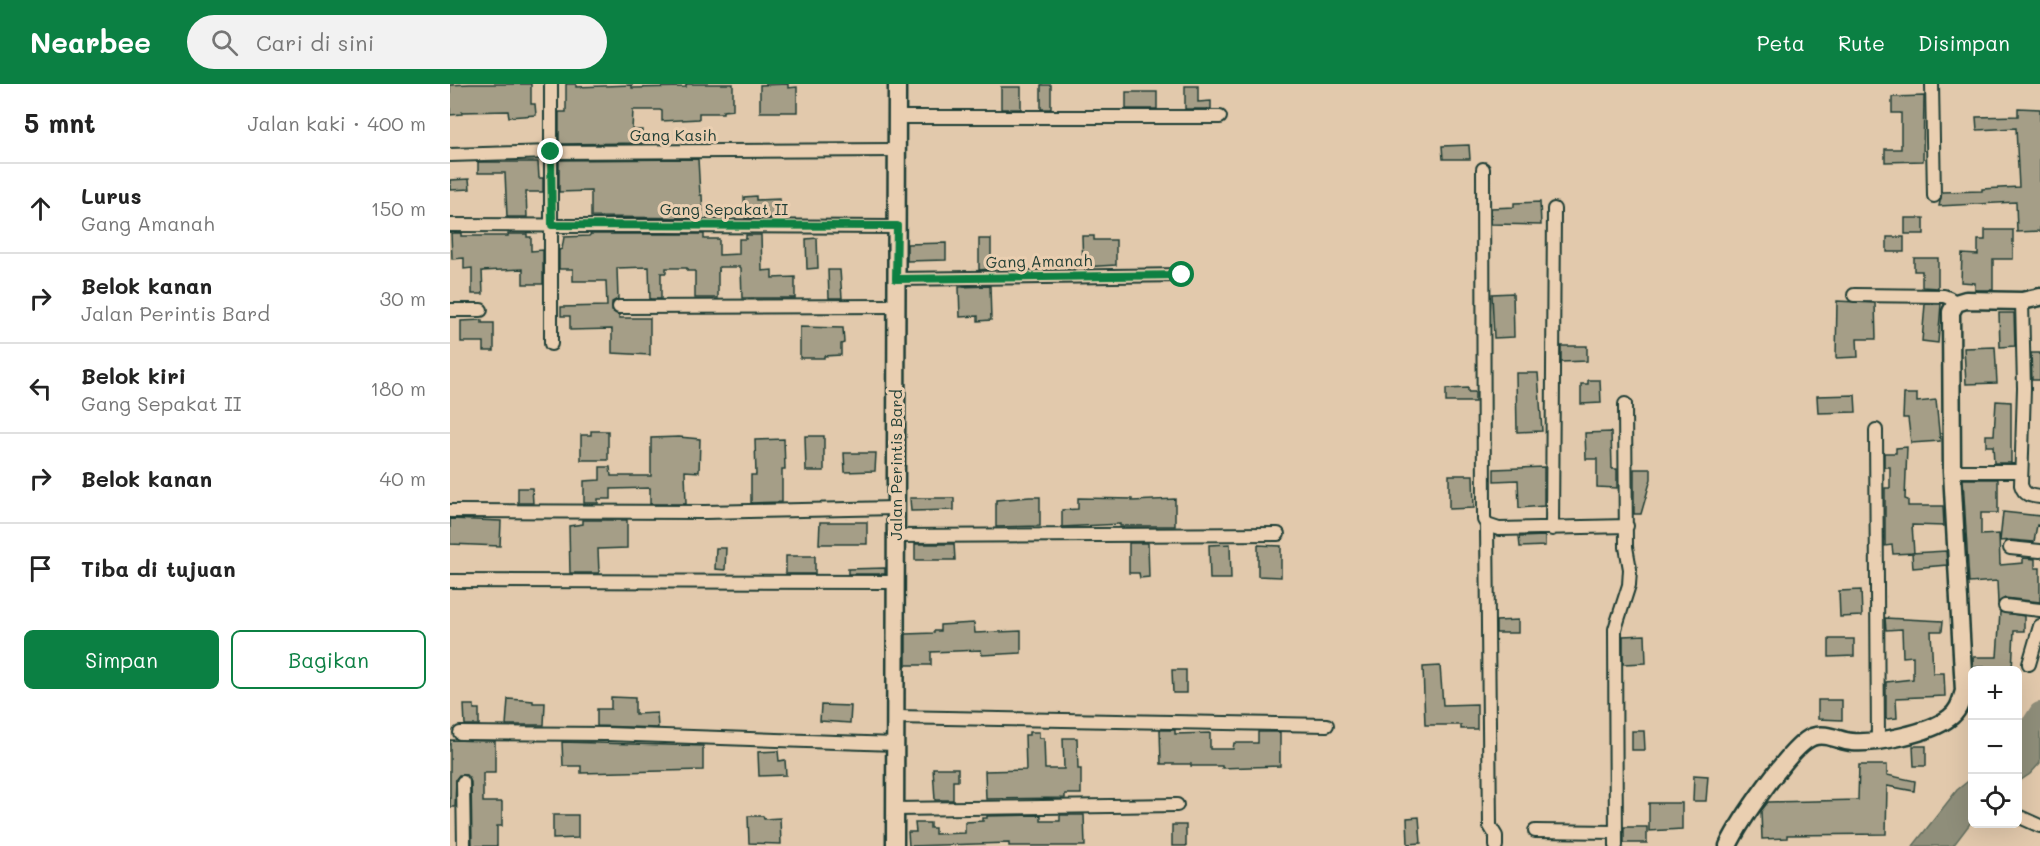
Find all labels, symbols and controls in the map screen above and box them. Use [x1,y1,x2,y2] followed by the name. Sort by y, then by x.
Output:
[187,15,607,69] search box
[30,24,151,60] text: Nearbee
[208,26,241,59] icon: search
[256,28,374,57] text: Cari di sini
[1757,29,1805,56] text: Peta
[1838,29,1885,56] text: Rute
[1918,29,2010,56] text: Disimpan
[24,106,96,140] text: 5 mnt
[248,110,426,136] text: Jalan kaki · 400 m
[630,124,716,145] street label: Gang Kasih
[537,138,563,164] route end
[81,181,142,210] text: Lurus
[24,192,57,225] icon: ahead
[371,195,426,221] text: 150 m
[660,198,788,219] street label: Gang Sepakat II
[81,210,214,236] text: Gang Amanah
[985,249,1093,272] street label: Gang Amanah
[1168,261,1194,287] route start
[81,271,212,300] text: Belok kanan
[24,282,57,315] icon: right
[380,285,426,311] text: 30 m
[81,300,270,326] text: Jalan Perintis Bard
[81,361,186,390] text: Belok kiri
[24,372,57,405] icon: left
[370,375,426,401] text: 180 m
[885,389,906,541] street label: Jalan Perintis Bard
[81,390,242,416] text: Gang Sepakat II
[24,462,57,495] icon: right
[81,464,212,493] text: Belok kanan
[380,465,426,491] text: 40 m
[24,552,57,585] icon: arrive
[81,554,236,583] text: Tiba di tujuan
[24,630,219,689] button: Simpan
[231,630,426,689] button: Bagikan
[1968,666,2022,828] map controls
[1968,666,2022,720] button: +
[1968,720,2022,774] button: −
[1968,774,2022,828] button: locate

